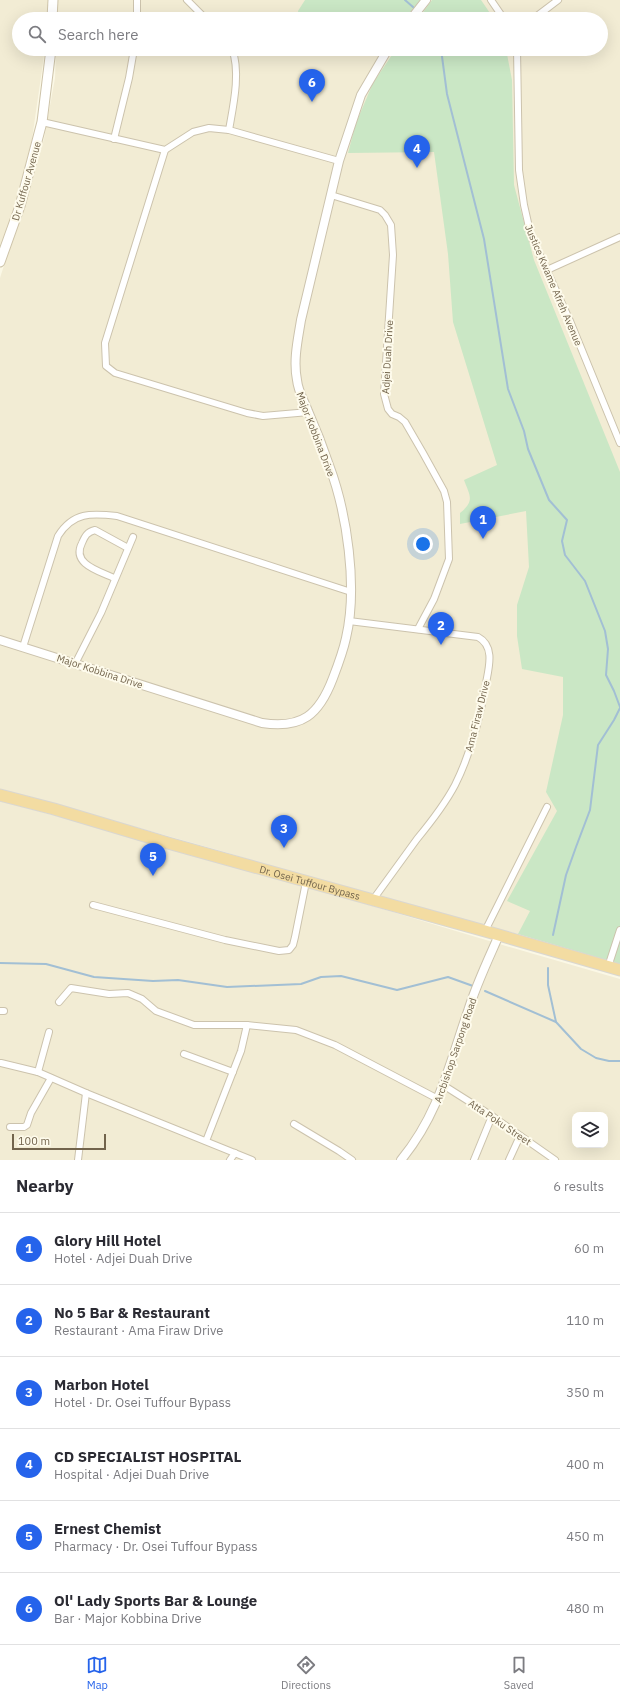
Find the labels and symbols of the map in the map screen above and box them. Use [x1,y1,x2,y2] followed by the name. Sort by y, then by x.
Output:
[299,69,325,102] pin: 6
[404,135,430,168] pin: 4
[9,140,44,222] street label: Dr Kuffour Avenue
[522,223,585,348] street label: Justice Kwame Afreh Avenue
[379,319,396,394] street label: Adjei Duah Drive
[293,390,338,479] street label: Major Kobbina Drive
[470,506,496,539] pin: 1
[413,534,433,554] your location
[428,612,454,645] pin: 2
[55,651,145,692] street label: Major Kobbina Drive
[462,679,493,753] street label: Ama Firaw Drive
[271,815,297,848] pin: 3
[140,843,166,876] pin: 5
[258,863,362,903] street label: Dr. Osei Tuffour Bypass
[431,996,480,1104] street label: Arcbishop Sarpong Road
[466,1097,534,1149] street label: Atta Poku Street
[12,1132,106,1151] scale bar

